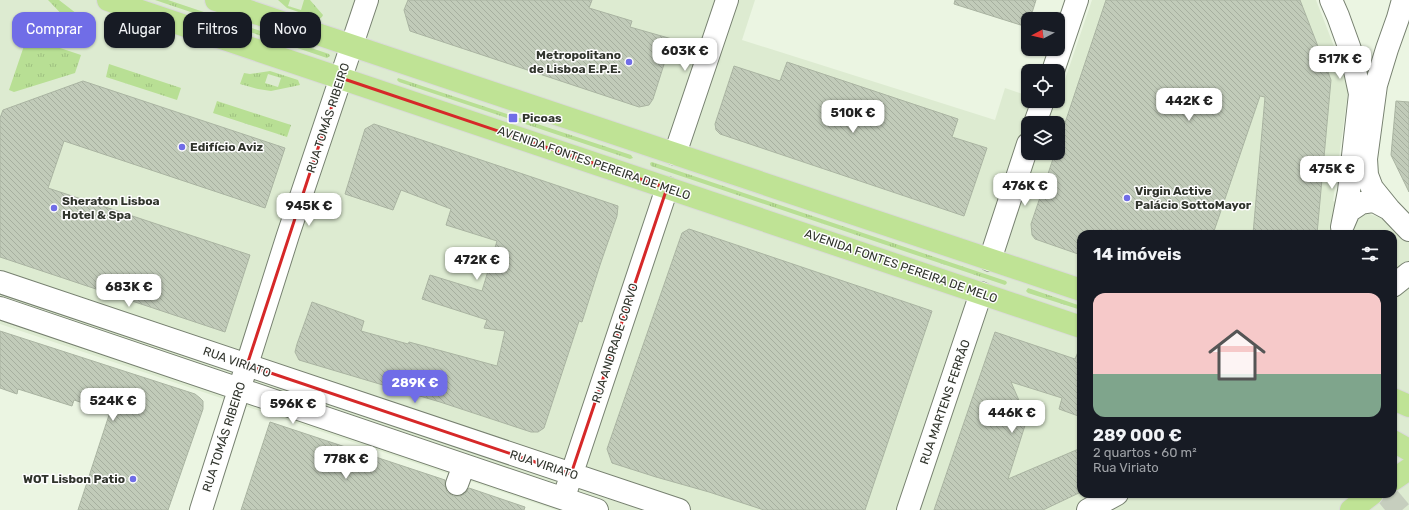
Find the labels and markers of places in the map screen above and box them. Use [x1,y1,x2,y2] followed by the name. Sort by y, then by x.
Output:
[652,38,718,72] pin: 603K €
[1307,46,1373,80] pin: 517K €
[529,48,621,76] place label: Metropolitano de Lisboa E.P.E.
[624,57,634,67] marker: Metropolitano de Lisboa E.P.E.
[1156,88,1222,122] pin: 442K €
[820,100,886,134] pin: 510K €
[522,111,562,125] place label: Picoas
[507,112,519,124] marker: Picoas
[190,140,264,154] place label: Edifício Aviz
[177,142,187,152] marker: Edifício Aviz
[1299,156,1365,190] pin: 475K €
[992,173,1058,207] pin: 476K €
[1135,184,1252,212] place label: Virgin Active Palácio SottoMayor
[276,193,342,227] pin: 945K €
[1122,193,1132,203] marker: Virgin Active Palácio SottoMayor
[62,194,160,222] place label: Sheraton Lisboa Hotel & Spa
[49,203,59,213] marker: Sheraton Lisboa Hotel & Spa
[444,247,510,281] pin: 472K €
[96,274,162,308] pin: 683K €
[382,370,448,404] pin: 289K €
[80,388,146,422] pin: 524K €
[260,391,326,425] pin: 596K €
[979,400,1045,434] pin: 446K €
[313,446,379,480] pin: 778K €
[23,472,125,486] place label: WOT Lisbon Patio
[128,474,138,484] marker: WOT Lisbon Patio

